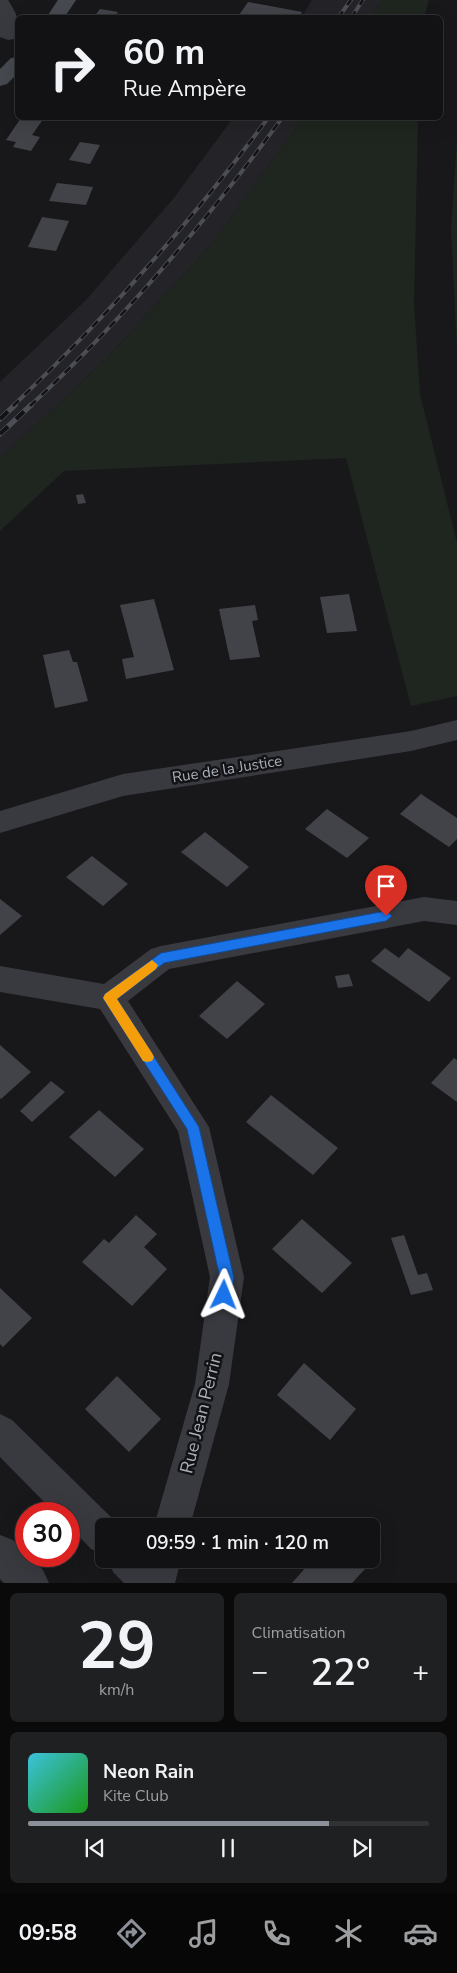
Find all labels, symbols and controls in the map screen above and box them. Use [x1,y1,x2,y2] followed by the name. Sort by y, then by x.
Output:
[123,29,205,76] text: 60 m
[40,35,105,100] icon: right
[123,74,246,104] text: Rue Ampère
[171,750,283,788] street label: Rue de la Justice
[365,865,407,916] pin
[372,872,400,900] icon: arrive
[197,1268,249,1320] position arrow
[174,1350,228,1476] street label: Rue Jean Perrin
[15,1502,80,1567] speed limit sign: 30
[146,1530,329,1556] text: 09:59 · 1 min · 120 m
[78,1602,156,1691] text: 29
[252,1622,346,1644] text: Climatisation
[310,1647,370,1698] text: 22°
[252,1653,268,1691] text: −
[412,1653,429,1691] text: +
[99,1679,134,1701] text: km/h
[103,1759,194,1785] text: Neon Rain
[103,1785,169,1807] text: Kite Club
[81,1834,109,1862] icon: previous
[214,1834,242,1862] icon: pause
[348,1834,376,1862] icon: next
[114,1916,149,1951] icon: directions
[186,1916,221,1951] icon: music
[259,1916,294,1951] icon: phone
[331,1916,366,1951] icon: climate
[403,1916,438,1951] icon: car
[19,1918,77,1948] text: 09:58

